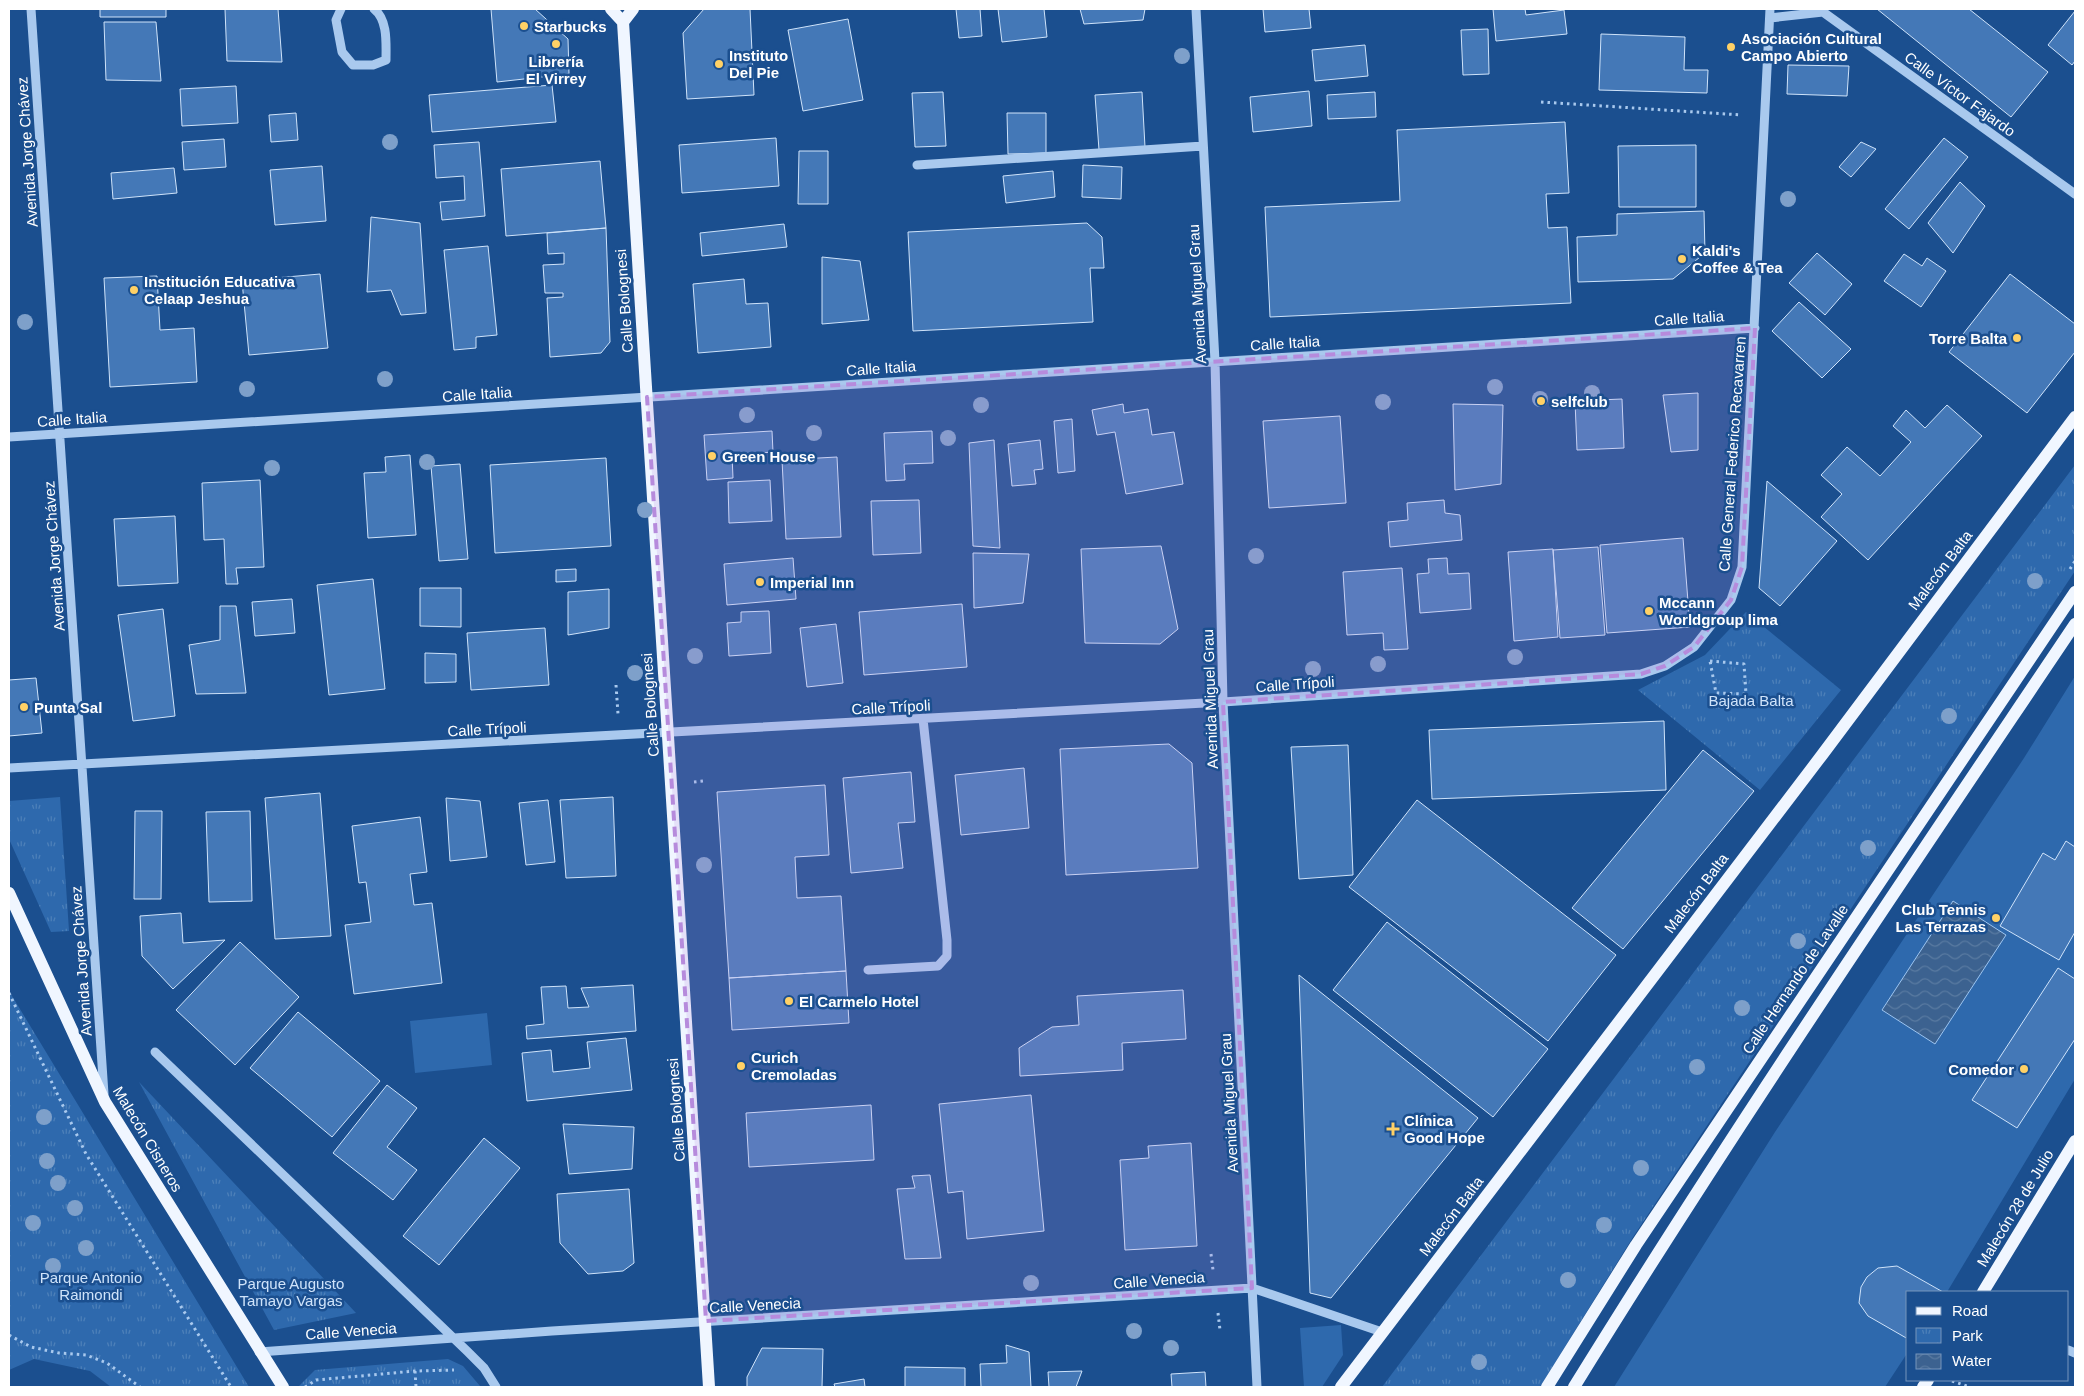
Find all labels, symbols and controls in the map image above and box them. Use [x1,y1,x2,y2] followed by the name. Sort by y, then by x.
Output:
[534,18,607,35] place label: Starbucks
[518,20,530,32] marker: Starbucks
[1741,30,1882,64] place label: Asociación Cultural Campo Abierto
[550,38,562,50] marker: Librería El Virrey
[1725,41,1737,53] marker: Asociación Cultural Campo Abierto
[729,47,788,81] place label: Instituto Del Pie
[1901,48,2019,140] street label: Calle Víctor Fajardo
[526,53,587,87] place label: Librería El Virrey
[713,58,725,70] marker: Instituto Del Pie
[13,76,41,228] street label: Avenida Jorge Chávez
[1185,224,1209,364] street label: Avenida Miguel Grau
[1692,242,1783,276] place label: Kaldi's Coffee & Tea
[612,248,636,354] street label: Calle Bolognesi
[1676,253,1688,265] marker: Kaldi's Coffee & Tea
[144,273,296,307] place label: Institución Educativa Celaap Jeshua
[128,284,140,296] marker: Institución Educativa Celaap Jeshua
[1653,307,1725,329] street label: Calle Italia
[1929,330,2008,347] place label: Torre Balta
[1249,332,1321,354] street label: Calle Italia
[2011,332,2023,344] marker: Torre Balta
[1715,336,1749,572] street label: Calle General Federico Recavarren
[845,357,917,379] street label: Calle Italia
[441,383,513,405] street label: Calle Italia
[1551,393,1608,410] place label: selfclub
[1535,395,1547,407] marker: selfclub
[36,408,108,430] street label: Calle Italia
[722,448,815,465] place label: Green House
[706,450,718,462] marker: Green House
[40,480,68,632] street label: Avenida Jorge Chávez
[1905,526,1976,613] street label: Malecón Balta
[770,574,854,591] place label: Imperial Inn
[754,576,766,588] marker: Imperial Inn
[1659,594,1779,628] place label: Mccann Worldgroup lima
[1643,605,1655,617] marker: Mccann Worldgroup lima
[1199,629,1221,769] street label: Avenida Miguel Grau
[638,652,662,758] street label: Calle Bolognesi
[1255,673,1335,695] street label: Calle Trípoli
[1708,692,1794,709] park label: Bajada Balta
[851,696,931,718] street label: Calle Trípoli
[34,699,102,716] place label: Punta Sal
[18,701,30,713] marker: Punta Sal
[447,718,527,740] street label: Calle Trípoli
[1661,849,1732,936] street label: Malecón Balta
[67,885,95,1037] street label: Avenida Jorge Chávez
[1739,901,1851,1057] street label: Calle Hernando de Lavalle
[1895,901,1986,935] place label: Club Tennis Las Terrazas
[1990,912,2002,924] marker: Club Tennis Las Terrazas
[799,993,919,1010] place label: El Carmelo Hotel
[783,995,795,1007] marker: El Carmelo Hotel
[1217,1033,1241,1173] street label: Avenida Miguel Grau
[751,1049,837,1083] place label: Curich Cremoladas
[664,1057,688,1163] street label: Calle Bolognesi
[735,1060,747,1072] marker: Curich Cremoladas
[1948,1061,2014,1078] place label: Comedor
[2018,1063,2030,1075] marker: Comedor
[110,1083,186,1195] street label: Malecón Cisneros
[1404,1112,1485,1146] place label: Clínica Good Hope
[1386,1122,1400,1136] marker: Clínica Good Hope
[1973,1146,2057,1270] street label: Malecón 28 de Julio
[1416,1172,1487,1259] street label: Malecón Balta
[1113,1268,1206,1292] street label: Calle Venecia
[40,1269,142,1303] park label: Parque Antonio Raimondi
[238,1275,344,1309] park label: Parque Augusto Tamayo Vargas
[1906,1291,2069,1381] legend
[709,1294,802,1316] street label: Calle Venecia
[1952,1302,1988,1319] text: Road
[305,1319,398,1343] street label: Calle Venecia
[1952,1327,1983,1344] text: Park
[1952,1352,1991,1369] text: Water

